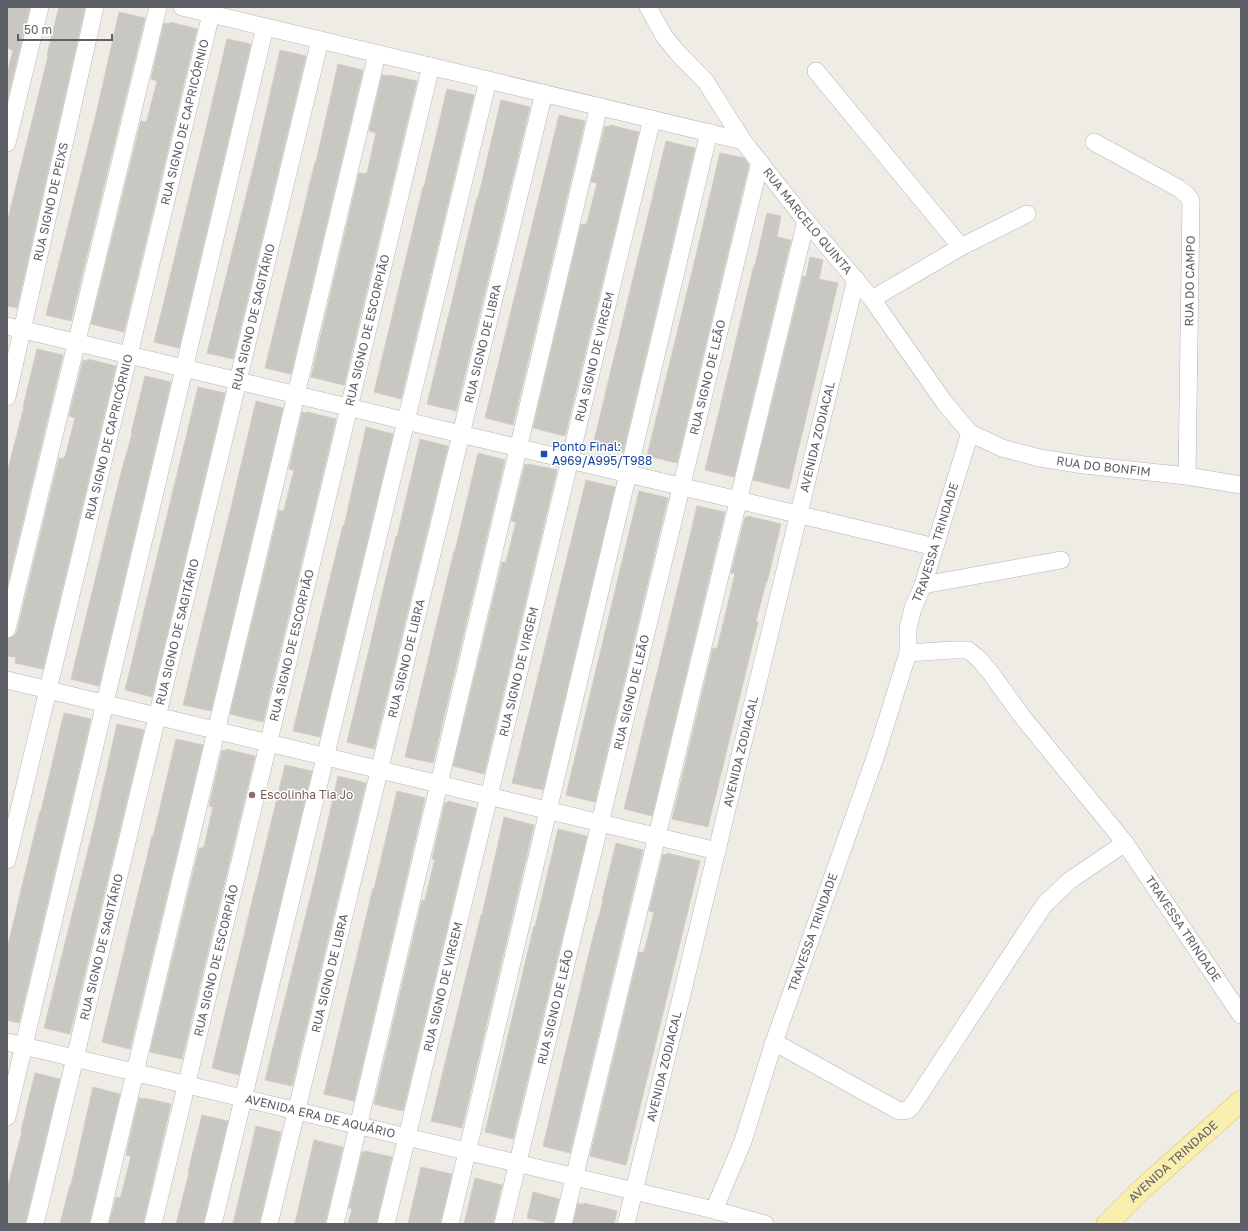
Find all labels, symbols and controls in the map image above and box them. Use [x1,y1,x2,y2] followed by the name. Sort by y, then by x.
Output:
[18,16,112,42] scale bar
[24,22,52,37] text: 50 m
[157,38,212,206] street label: RUA SIGNO DE CAPRICÓRNIO
[30,141,71,263] street label: RUA SIGNO DE PEIXS
[760,165,856,277] street label: RUA MARCELO QUINTA
[1181,235,1198,327] street label: RUA DO CAMPO
[228,242,278,392] street label: RUA SIGNO DE SAGITÁRIO
[342,253,393,408] street label: RUA SIGNO DE ESCORPIÃO
[461,282,504,405] street label: RUA SIGNO DE LIBRA
[571,290,617,423] street label: RUA SIGNO DE VIRGEM
[686,318,729,436] street label: RUA SIGNO DE LEÃO
[81,352,136,521] street label: RUA SIGNO DE CAPRICÓRNIO
[796,380,838,494] street label: AVENIDA ZODIACAL
[552,439,652,468] place label: Ponto Final: A969/A995/T988
[539,449,549,459] marker: Ponto Final: A969/A995/T988
[1055,453,1152,479] street label: RUA DO BONFIM
[908,481,961,604] street label: TRAVESSA TRINDADE
[152,557,202,707] street label: RUA SIGNO DE SAGITÁRIO
[266,568,317,723] street label: RUA SIGNO DE ESCORPIÃO
[384,597,428,719] street label: RUA SIGNO DE LIBRA
[496,605,541,738] street label: RUA SIGNO DE VIRGEM
[610,633,652,751] street label: RUA SIGNO DE LEÃO
[720,695,761,808] street label: AVENIDA ZODIACAL
[260,787,353,802] place label: Escolinha Tia Jo
[247,790,257,800] marker: Escolinha Tia Jo
[785,871,840,993] street label: TRAVESSA TRINDADE
[76,872,126,1022] street label: RUA SIGNO DE SAGITÁRIO
[1142,873,1225,985] street label: TRAVESSA TRINDADE
[190,883,241,1038] street label: RUA SIGNO DE ESCORPIÃO
[308,912,351,1034] street label: RUA SIGNO DE LIBRA
[420,920,466,1053] street label: RUA SIGNO DE VIRGEM
[534,948,576,1066] street label: RUA SIGNO DE LEÃO
[643,1010,685,1123] street label: AVENIDA ZODIACAL
[244,1091,397,1141] street label: AVENIDA ERA DE AQUÁRIO
[1125,1117,1221,1205] street label: AVENIDA TRINDADE

